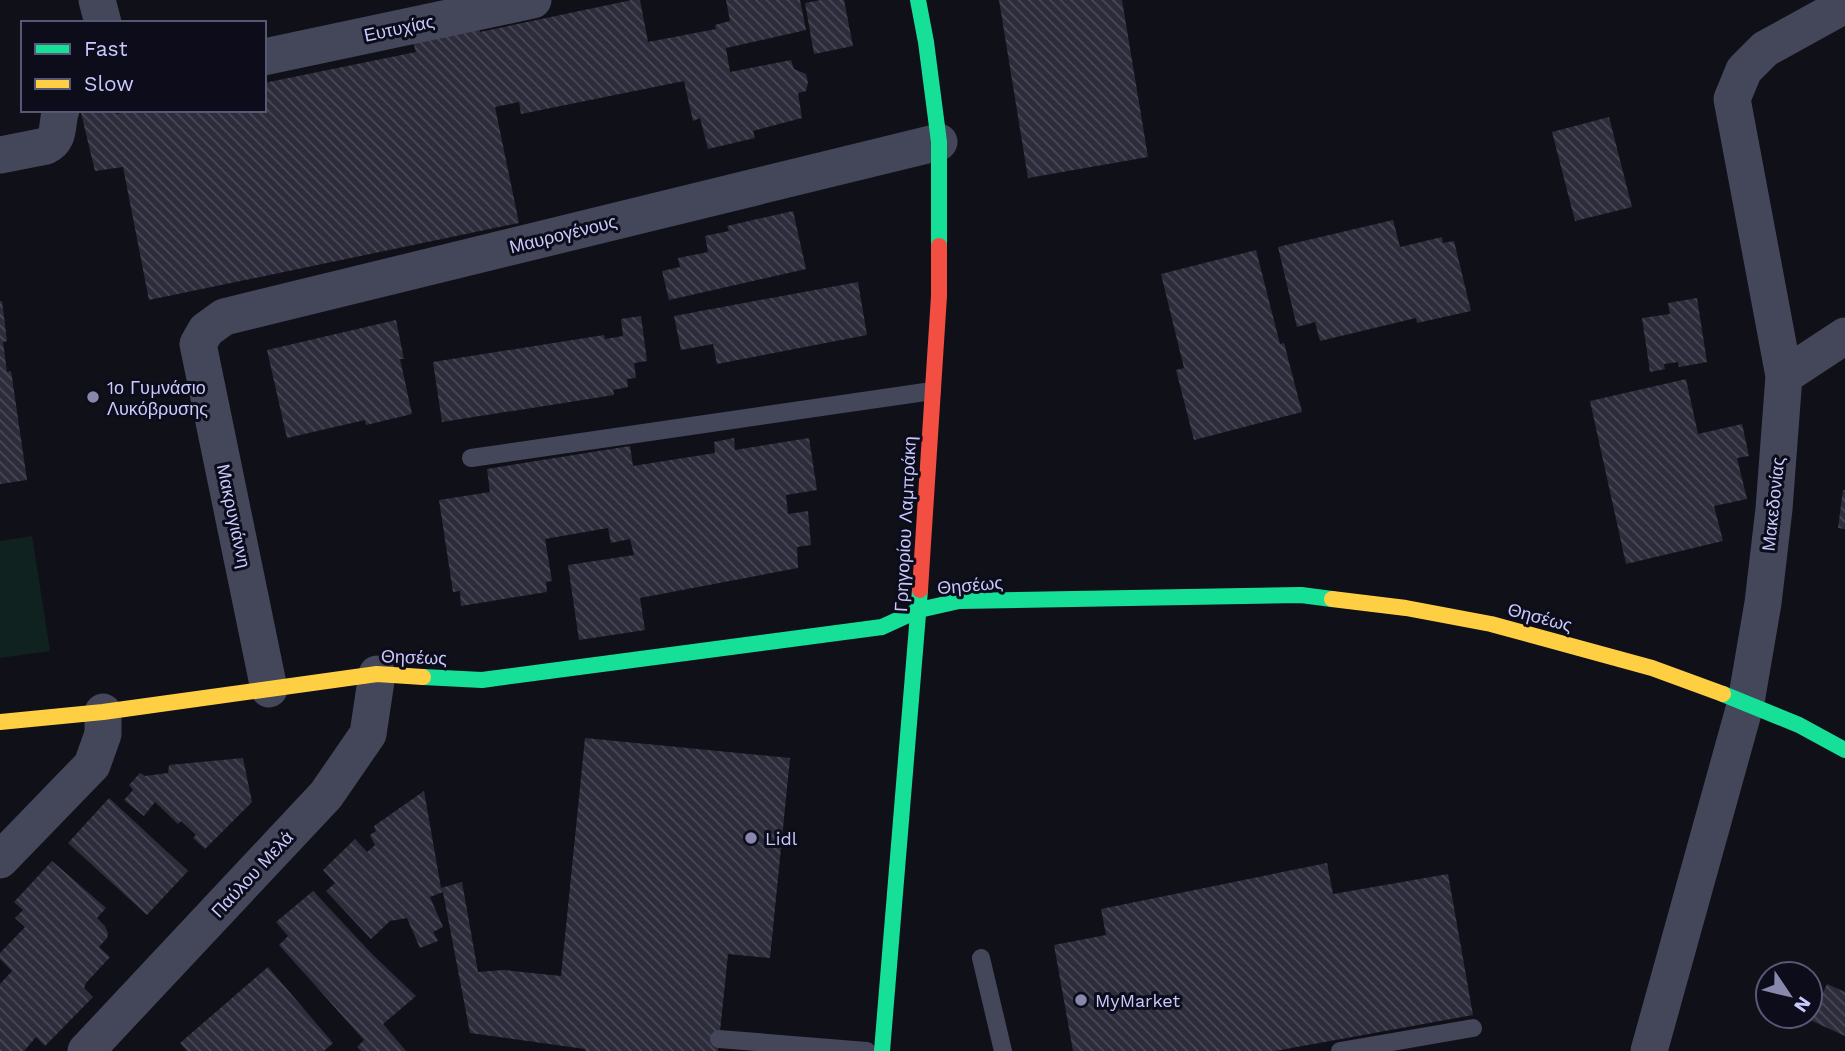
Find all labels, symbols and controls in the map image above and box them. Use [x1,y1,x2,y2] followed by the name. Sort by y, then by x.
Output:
[362,10,436,46] street label: Ευτυχίας
[21,21,266,112] legend
[84,36,128,61] text: Fast
[84,71,134,96] text: Slow
[507,210,619,258] street label: Μαυρογένους
[107,377,208,419] place label: 1ο Γυμνάσιο Λυκόβρυσης
[85,389,101,405] marker: 1ο Γυμνάσιο Λυκόβρυσης
[890,436,920,612] street label: Γρηγορίου Λαμπράκη
[1758,456,1788,552] street label: Μακεδονίας
[213,462,255,570] street label: Μακρυγιάννη
[936,572,1004,598] street label: Θησέως
[1505,598,1575,636] street label: Θησέως
[381,645,448,669] street label: Θησέως
[207,827,297,921] street label: Παύλου Μελά
[765,828,798,849] place label: Lidl
[743,830,759,846] marker: Lidl
[1754,960,1824,1030] north arrow
[1095,990,1180,1011] place label: MyMarket
[1073,992,1089,1008] marker: MyMarket
[1789,992,1816,1017] text: N

